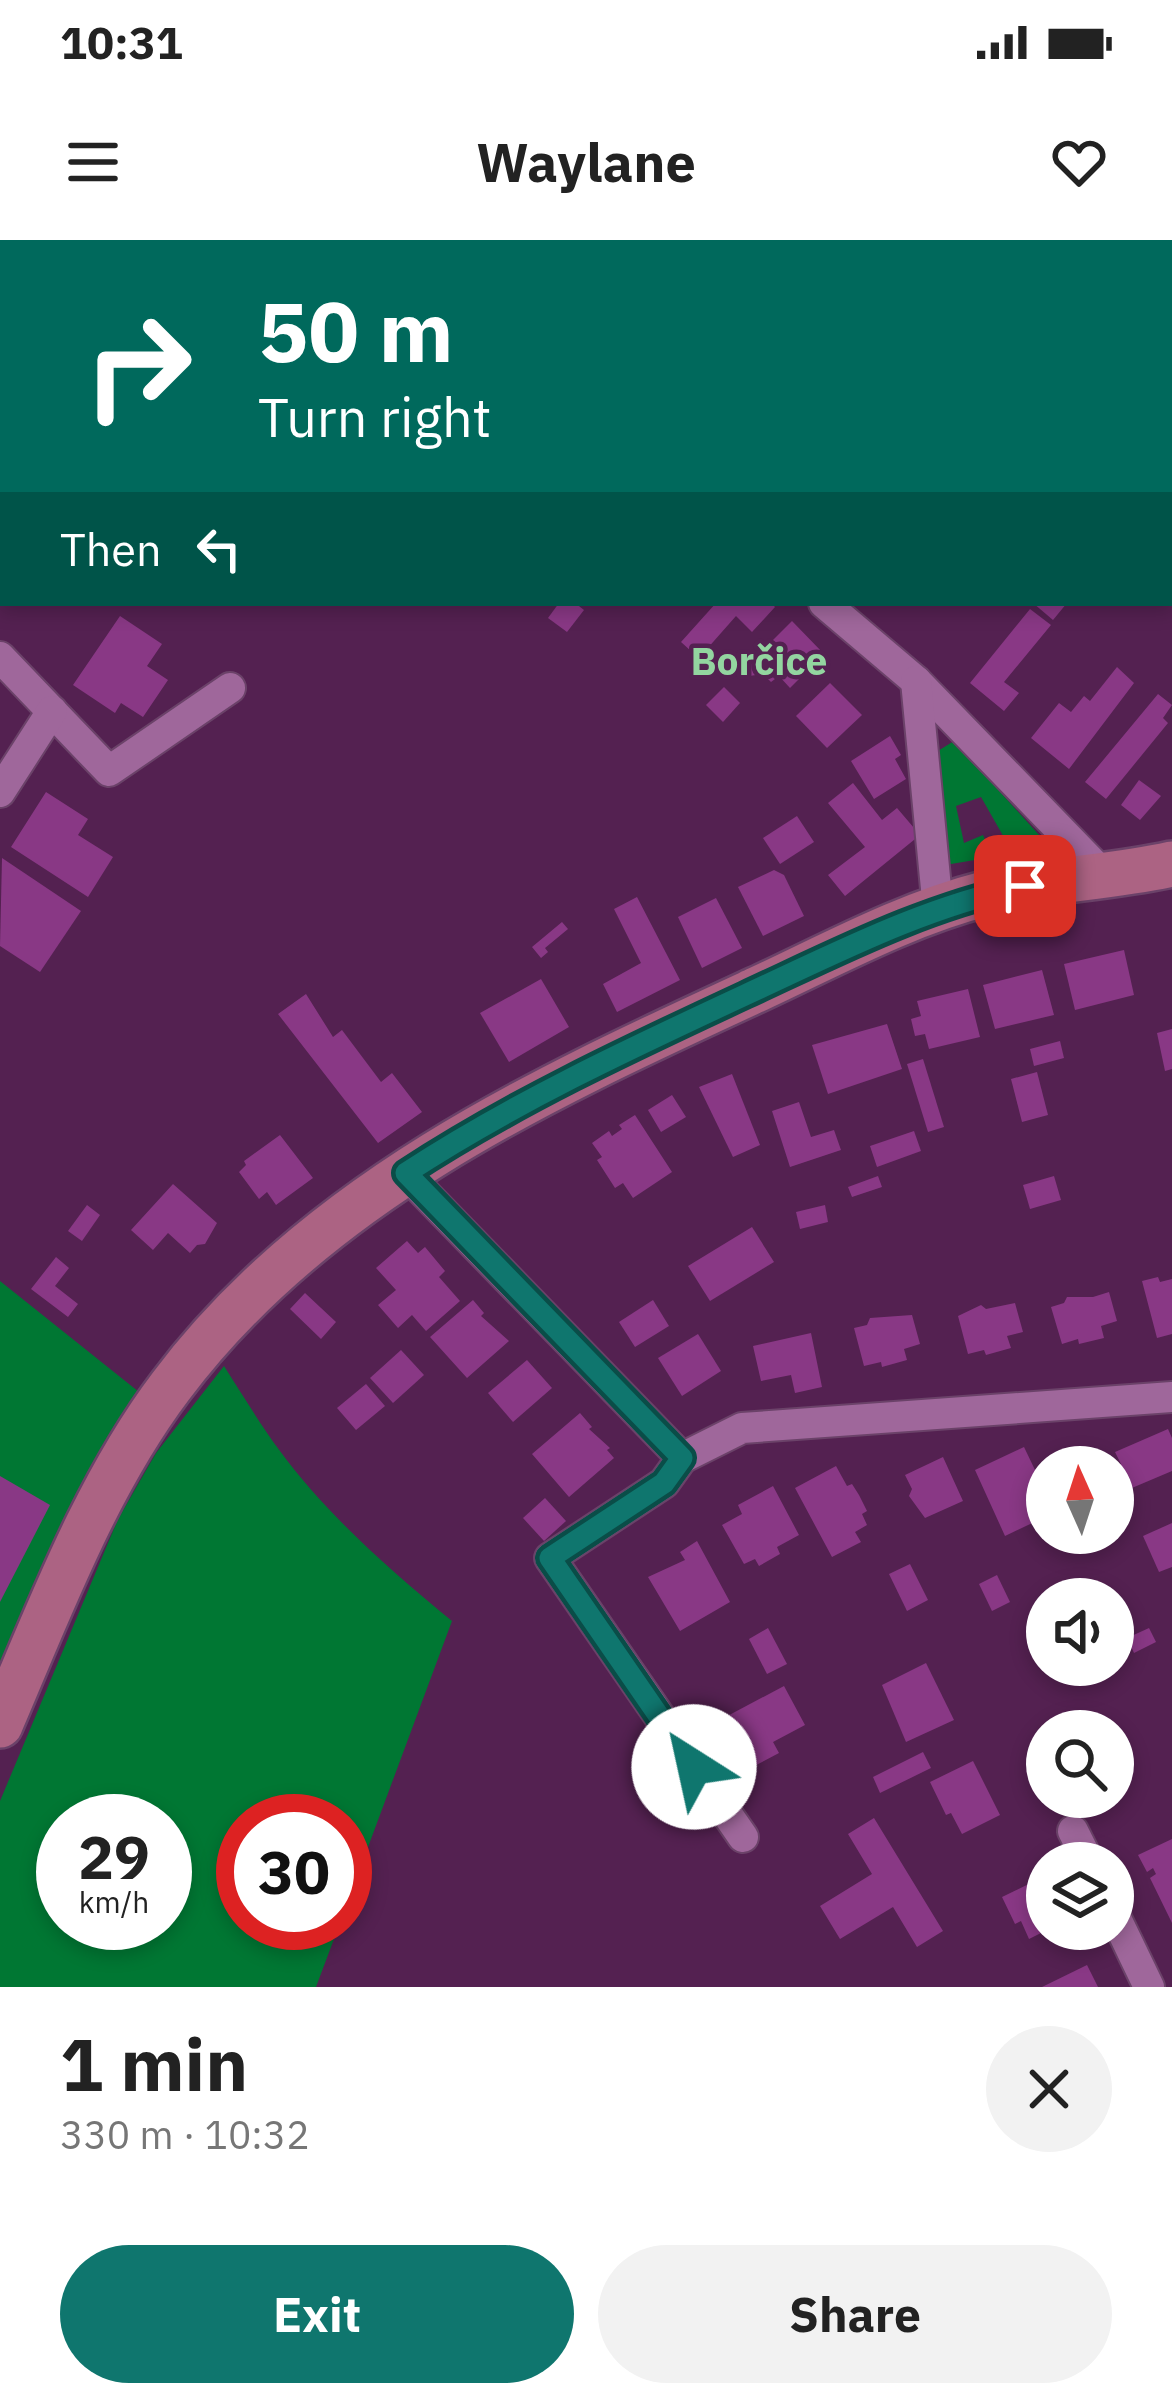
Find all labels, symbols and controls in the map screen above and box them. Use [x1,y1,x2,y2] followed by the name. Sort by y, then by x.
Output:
[60,13,183,71] text: 10:31
[476,127,696,197] text: Waylane
[60,129,126,195] icon: menu
[1046,129,1112,195] icon: heart
[258,276,454,385] text: 50 m
[60,288,216,444] icon: right
[258,382,492,452] text: Turn right
[186,516,252,582] icon: left
[60,520,162,578] text: Then
[691,635,827,686] district label: Borčice
[974,835,1076,937] pin
[992,853,1058,919] icon: arrive
[1026,1446,1134,1554] north arrow
[1026,1446,1134,1950] map controls
[1026,1578,1134,1686] button: sound
[631,1704,757,1830] position arrow
[1026,1710,1134,1818] button: search
[216,1794,372,1950] speed limit sign: 30
[78,1817,150,1896] text: 29
[1026,1842,1134,1950] button: layers
[79,1882,149,1921] text: km/h
[60,2017,248,2111] text: 1 min
[986,2026,1112,2152] button: close
[60,2109,310,2160] text: 330 m · 10:32
[60,2245,574,2383] button: Exit
[598,2245,1112,2383] button: Share

